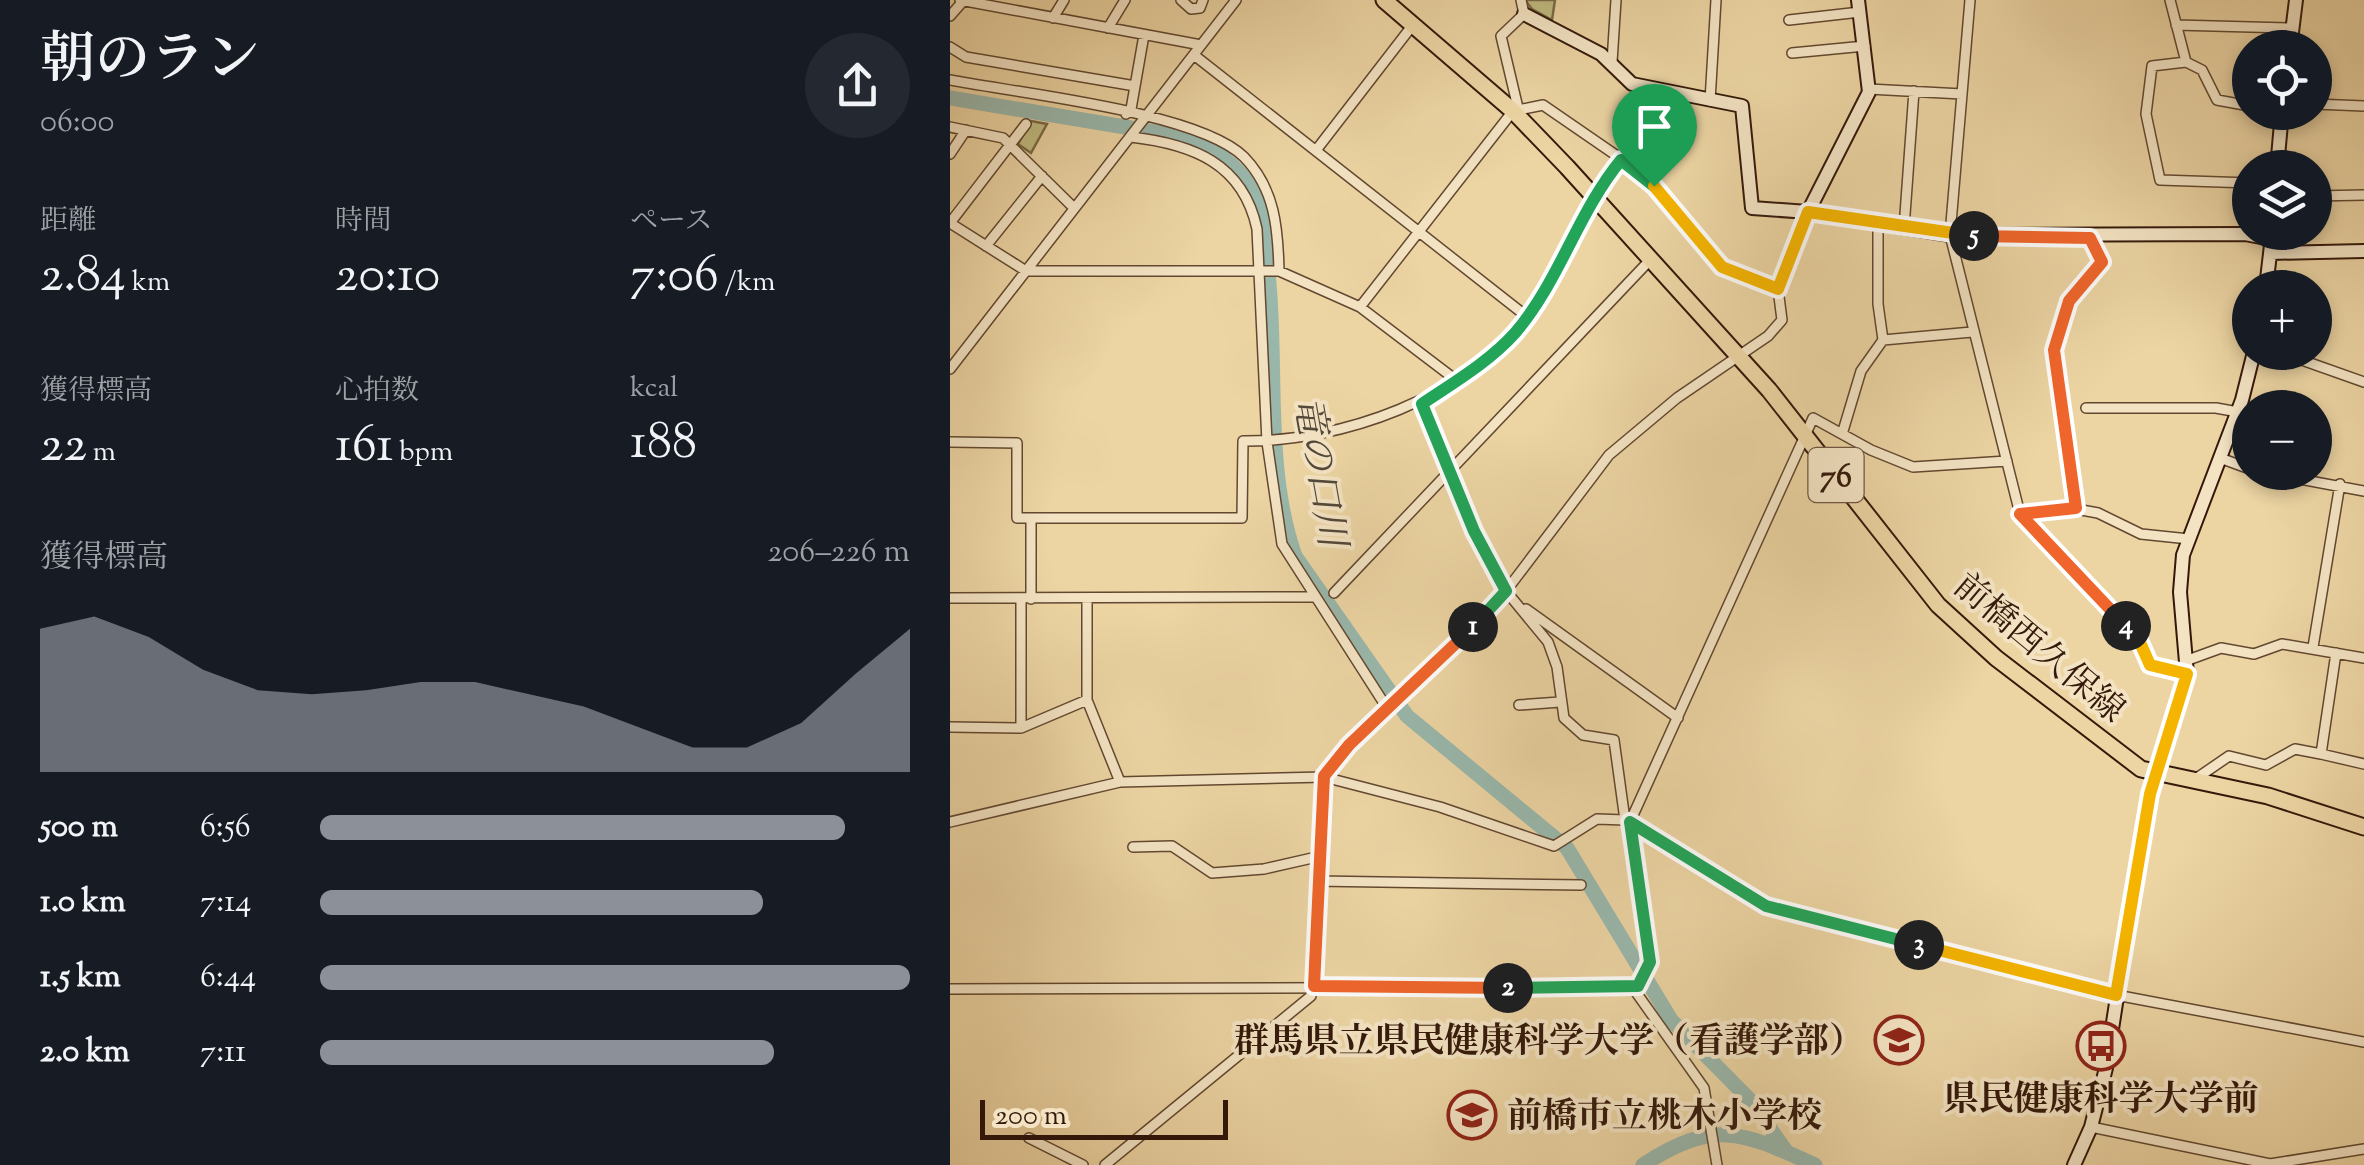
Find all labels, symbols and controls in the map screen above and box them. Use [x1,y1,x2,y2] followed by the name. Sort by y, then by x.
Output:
[40,23,260,102] text: 朝のラン
[2232,30,2332,490] map controls
[2232,30,2332,130] button: locate
[805,33,910,138] button: share
[1612,84,1697,187] pin
[1627,99,1682,154] icon: arrive
[40,100,114,146] text: 06:00
[2232,150,2332,250] button: layers
[40,202,96,242] text: 距離
[335,202,391,242] text: 時間
[630,202,713,242] text: ペース
[1949,211,1999,261] pin: 5
[1969,216,1979,256] text: 5
[40,242,126,314] text: 2.84
[335,242,440,314] text: 20:10
[630,242,719,314] text: 7:06
[126,263,170,303] text: km
[719,263,775,303] text: /km
[2232,270,2332,370] button: +
[630,369,678,409] text: kcal
[40,372,152,412] text: 獲得標高
[335,372,419,412] text: 心拍数
[2232,390,2332,490] button: −
[1277,392,1358,555] water label: 竜の口川
[630,409,697,481] text: 188
[40,412,87,484] text: 22
[335,412,393,484] text: 161
[87,433,116,473] text: m
[393,433,453,473] text: bpm
[1808,448,1864,502] road number: 76
[767,530,910,576] text: 206–226 m
[40,536,168,582] text: 獲得標高
[1941,563,2135,737] street label: 前橋西久保線
[2101,601,2151,651] pin: 4
[1448,602,1498,652] pin: 1
[2119,606,2133,646] text: 4
[1468,607,1478,647] text: 1
[40,805,118,851] text: 500 m
[200,805,251,851] text: 6:56
[40,880,126,926] text: 1.0 km
[200,880,251,926] text: 7:14
[1894,920,1944,970] pin: 3
[1913,925,1925,965] text: 3
[40,955,121,1001] text: 1.5 km
[200,955,256,1001] text: 6:44
[1483,963,1533,1013] pin: 2
[1501,968,1515,1008] text: 2
[1873,1014,1925,1066] school or university icon: 群馬県立県民健康科学大学（看護学部）
[1234,1018,1864,1069] place label: 群馬県立県民健康科学大学（看護学部）
[2075,1020,2127,1072] bus stop icon: 県民健康科学大学前
[40,1030,130,1076] text: 2.0 km
[200,1030,246,1076] text: 7:11
[1943,1076,2259,1127] place label: 県民健康科学大学前
[1446,1089,1498,1141] school or university icon: 前橋市立桃木小学校
[1507,1093,1822,1144] place label: 前橋市立桃木小学校
[980,1095,1228,1140] scale bar
[995,1097,1067,1137] text: 200 m

